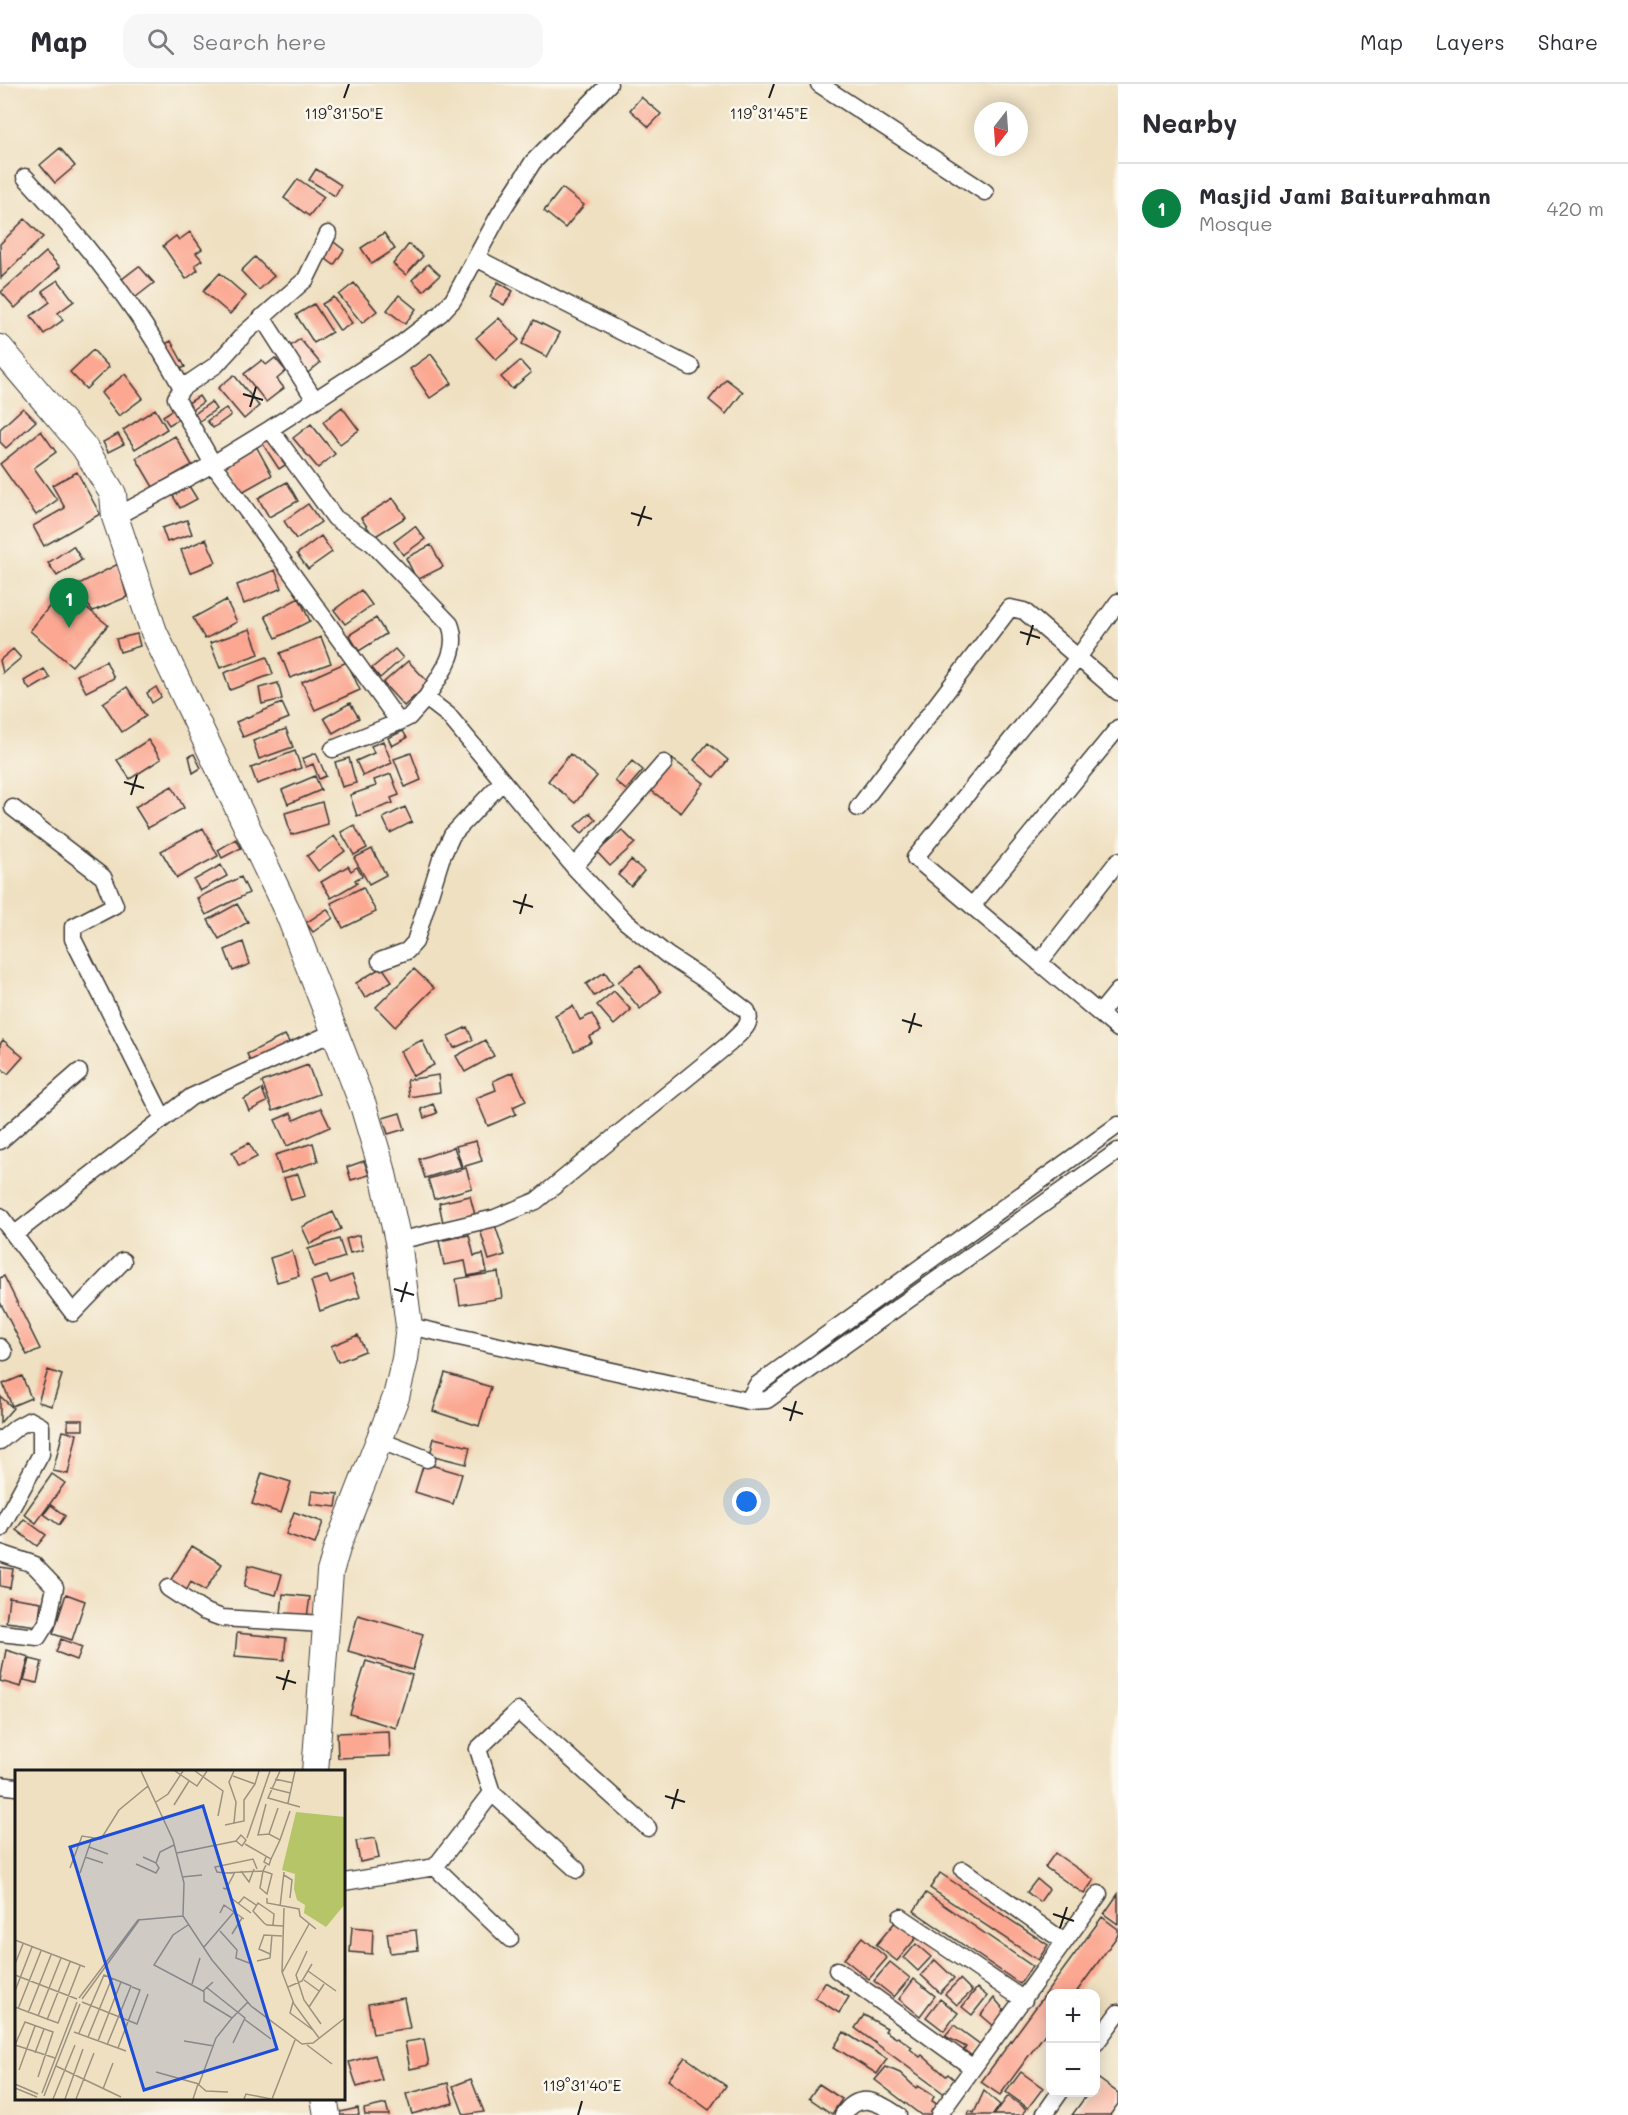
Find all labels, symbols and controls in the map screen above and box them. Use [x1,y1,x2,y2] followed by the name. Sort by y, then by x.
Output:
[123,14,543,68] search box
[30,23,87,59] text: Map
[144,25,177,58] icon: search
[192,27,326,56] text: Search here
[1360,28,1403,55] text: Map
[1436,28,1505,55] text: Layers
[1538,28,1598,55] text: Share
[974,102,1028,156] north arrow
[305,103,384,123] text: 119°31'50"E
[730,103,809,123] text: 119°31'45"E
[1142,106,1237,140] text: Nearby
[1199,181,1491,210] text: Masjid Jami Baiturrahman
[1157,195,1166,221] text: 1
[1546,195,1604,221] text: 420 m
[1199,210,1273,236] text: Mosque
[50,578,88,628] pin: 1
[732,1487,761,1516] your location
[15,1770,345,2100] inset map
[1046,1989,1100,2097] map controls
[1046,1989,1100,2043] button: +
[1046,2043,1100,2097] button: −
[543,2075,622,2095] text: 119°31'40"E

